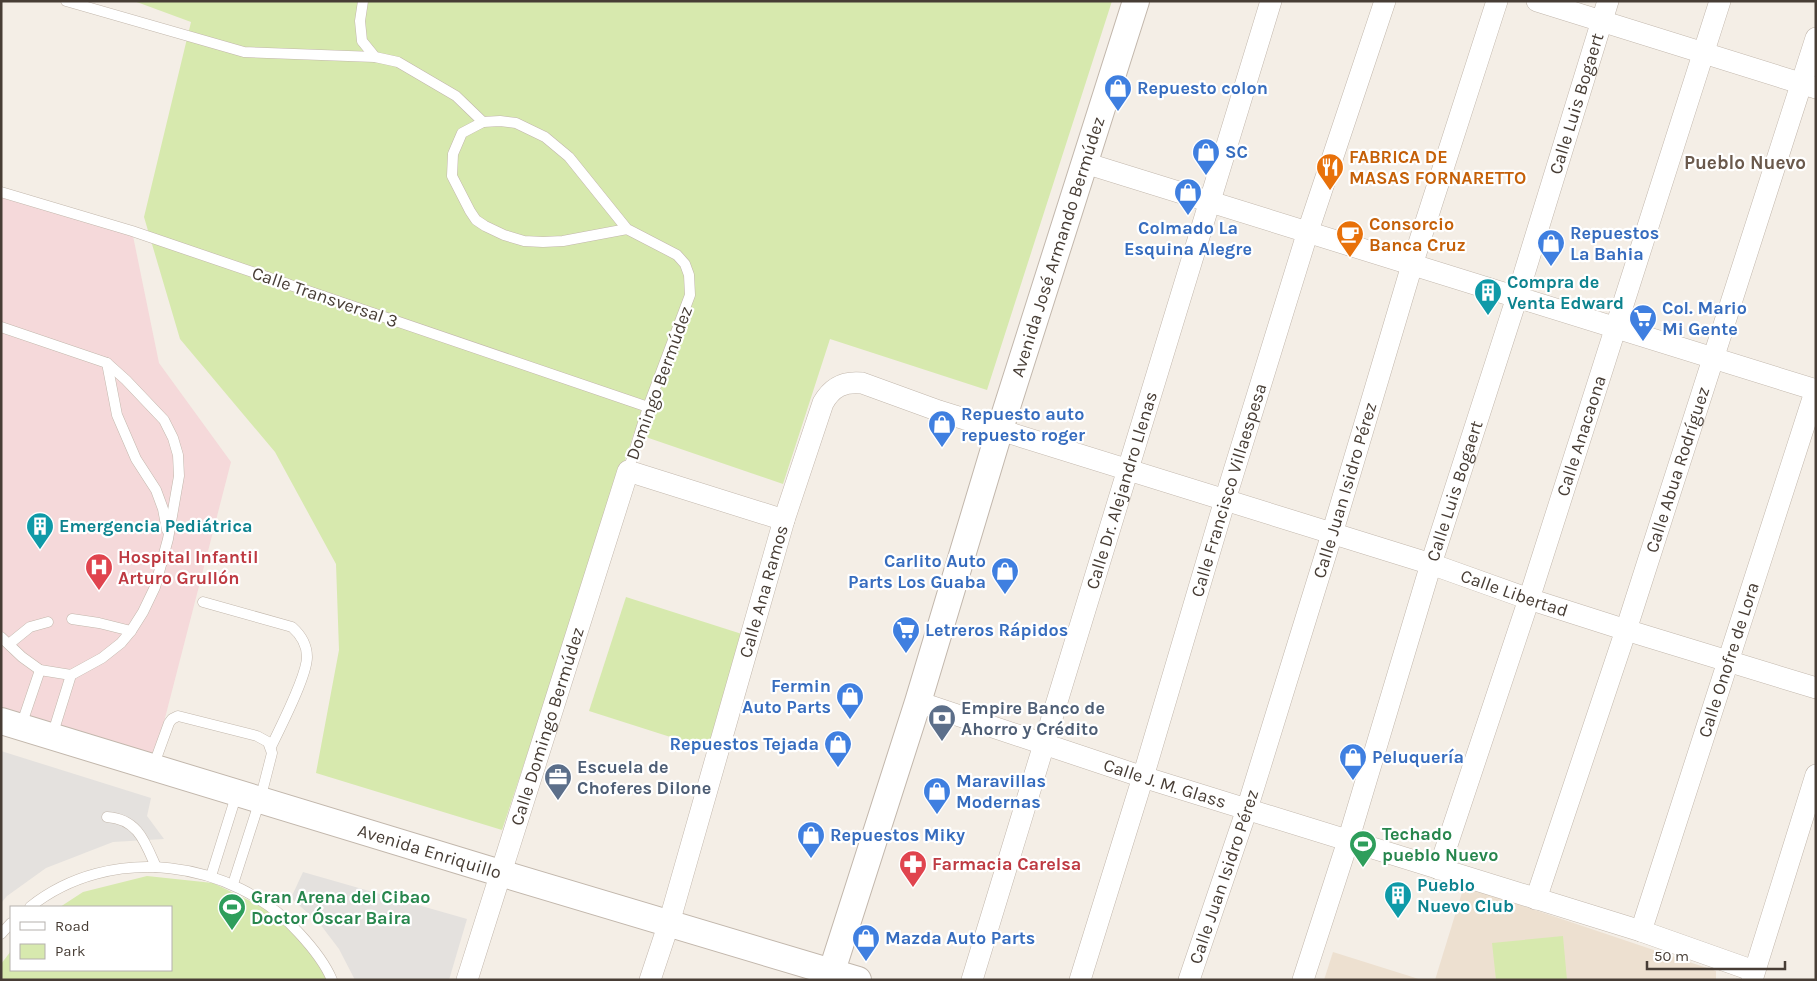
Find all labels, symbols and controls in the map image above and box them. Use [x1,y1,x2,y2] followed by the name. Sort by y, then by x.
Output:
[1544,30,1609,177] street label: Calle Luis Bogaert
[1103,73,1133,112] shop icon: Repuesto colon
[1137,77,1268,99] place label: Repuesto colon
[1006,114,1110,380] street label: Avenida José Armando Bermúdez
[1191,137,1221,176] shop icon: SC
[1225,141,1248,163] place label: SC
[1349,146,1526,189] place label: FABRICA DE MASAS FORNARETTO
[1315,152,1345,191] restaurant icon: FABRICA DE MASAS FORNARETTO
[1684,152,1806,174] district label: Pueblo Nuevo
[1173,177,1203,216] shop icon: Colmado La Esquina Alegre
[1369,213,1466,256] place label: Consorcio Banca Cruz
[1124,217,1252,260] place label: Colmado La Esquina Alegre
[1335,219,1365,258] cafe icon: Consorcio Banca Cruz
[1570,222,1659,265] place label: Repuestos La Bahia
[1536,228,1566,267] shop icon: Repuestos La Bahia
[249,262,401,332] street label: Calle Transversal 3
[1507,271,1624,314] place label: Compra de Venta Edward
[1473,277,1503,316] building icon: Compra de Venta Edward
[1662,297,1747,340] place label: Col. Mario Mi Gente
[621,303,697,463] street label: Domingo Bermúdez
[1628,303,1658,342] supermarket icon: Col. Mario Mi Gente
[1552,373,1611,499] street label: Calle Anacaona
[1186,380,1271,600] street label: Calle Francisco Villaespesa
[1641,384,1714,555] street label: Calle Abua Rodríguez
[1081,389,1162,592] street label: Calle Dr. Alejandro Llenas
[1308,400,1382,581] street label: Calle Juan Isidro Pérez
[961,403,1085,446] place label: Repuesto auto repuesto roger
[927,409,957,448] shop icon: Repuesto auto repuesto roger
[1422,418,1488,564] street label: Calle Luis Bogaert
[25,511,55,550] building icon: Emergencia Pediátrica
[59,515,252,537] place label: Emergencia Pediátrica
[734,522,793,660] street label: Calle Ana Ramos
[118,546,258,589] place label: Hospital Infantil Arturo Grullón
[848,550,986,593] place label: Carlito Auto Parts Los Guaba
[84,552,114,591] hospital icon: Hospital Infantil Arturo Grullón
[990,556,1020,595] shop icon: Carlito Auto Parts Los Guaba
[1458,564,1571,622] street label: Calle Libertad
[1693,579,1764,740] street label: Calle Onofre de Lora
[891,615,921,654] supermarket icon: Letreros Rápidos
[925,619,1068,641] place label: Letreros Rápidos
[506,624,589,828] street label: Calle Domingo Bermúdez
[742,675,831,718] place label: Fermin Auto Parts
[835,681,865,720] shop icon: Fermin Auto Parts
[961,697,1105,740] place label: Empire Banco de Ahorro y Crédito
[927,703,957,742] bank icon: Empire Banco de Ahorro y Crédito
[823,729,853,768] shop icon: Repuestos Tejada
[669,733,819,755] place label: Repuestos Tejada
[1338,742,1368,781] shop icon: Peluquería
[1372,746,1464,768] place label: Peluquería
[1101,754,1229,813] street label: Calle J. M. Glass
[577,756,711,799] place label: Escuela de Choferes Dilone
[543,762,573,801] office icon: Escuela de Choferes Dilone
[956,770,1046,813] place label: Maravillas Modernas
[922,776,952,815] shop icon: Maravillas Modernas
[1184,787,1263,967] street label: Calle Juan Isidro Pérez
[355,819,504,884] street label: Avenida Enriquillo
[796,820,826,859] shop icon: Repuestos Miky
[1382,823,1498,866] place label: Techado pueblo Nuevo
[830,824,965,846] place label: Repuestos Miky
[1348,829,1378,868] sports icon: Techado pueblo Nuevo
[898,849,928,888] pharmacy icon: Farmacia Carelsa
[932,853,1081,875] place label: Farmacia Carelsa
[1417,874,1514,917] place label: Pueblo Nuevo Club
[1383,880,1413,919] building icon: Pueblo Nuevo Club
[251,886,430,929] place label: Gran Arena del Cibao Doctor Óscar Baira
[217,892,247,931] sports icon: Gran Arena del Cibao Doctor Óscar Baira
[10,906,172,971] legend
[55,917,90,935] text: Road
[851,923,881,962] shop icon: Mazda Auto Parts
[885,927,1035,949] place label: Mazda Auto Parts
[1647,938,1784,970] scale bar
[55,942,85,960] text: Park
[1654,947,1689,965] text: 50 m

